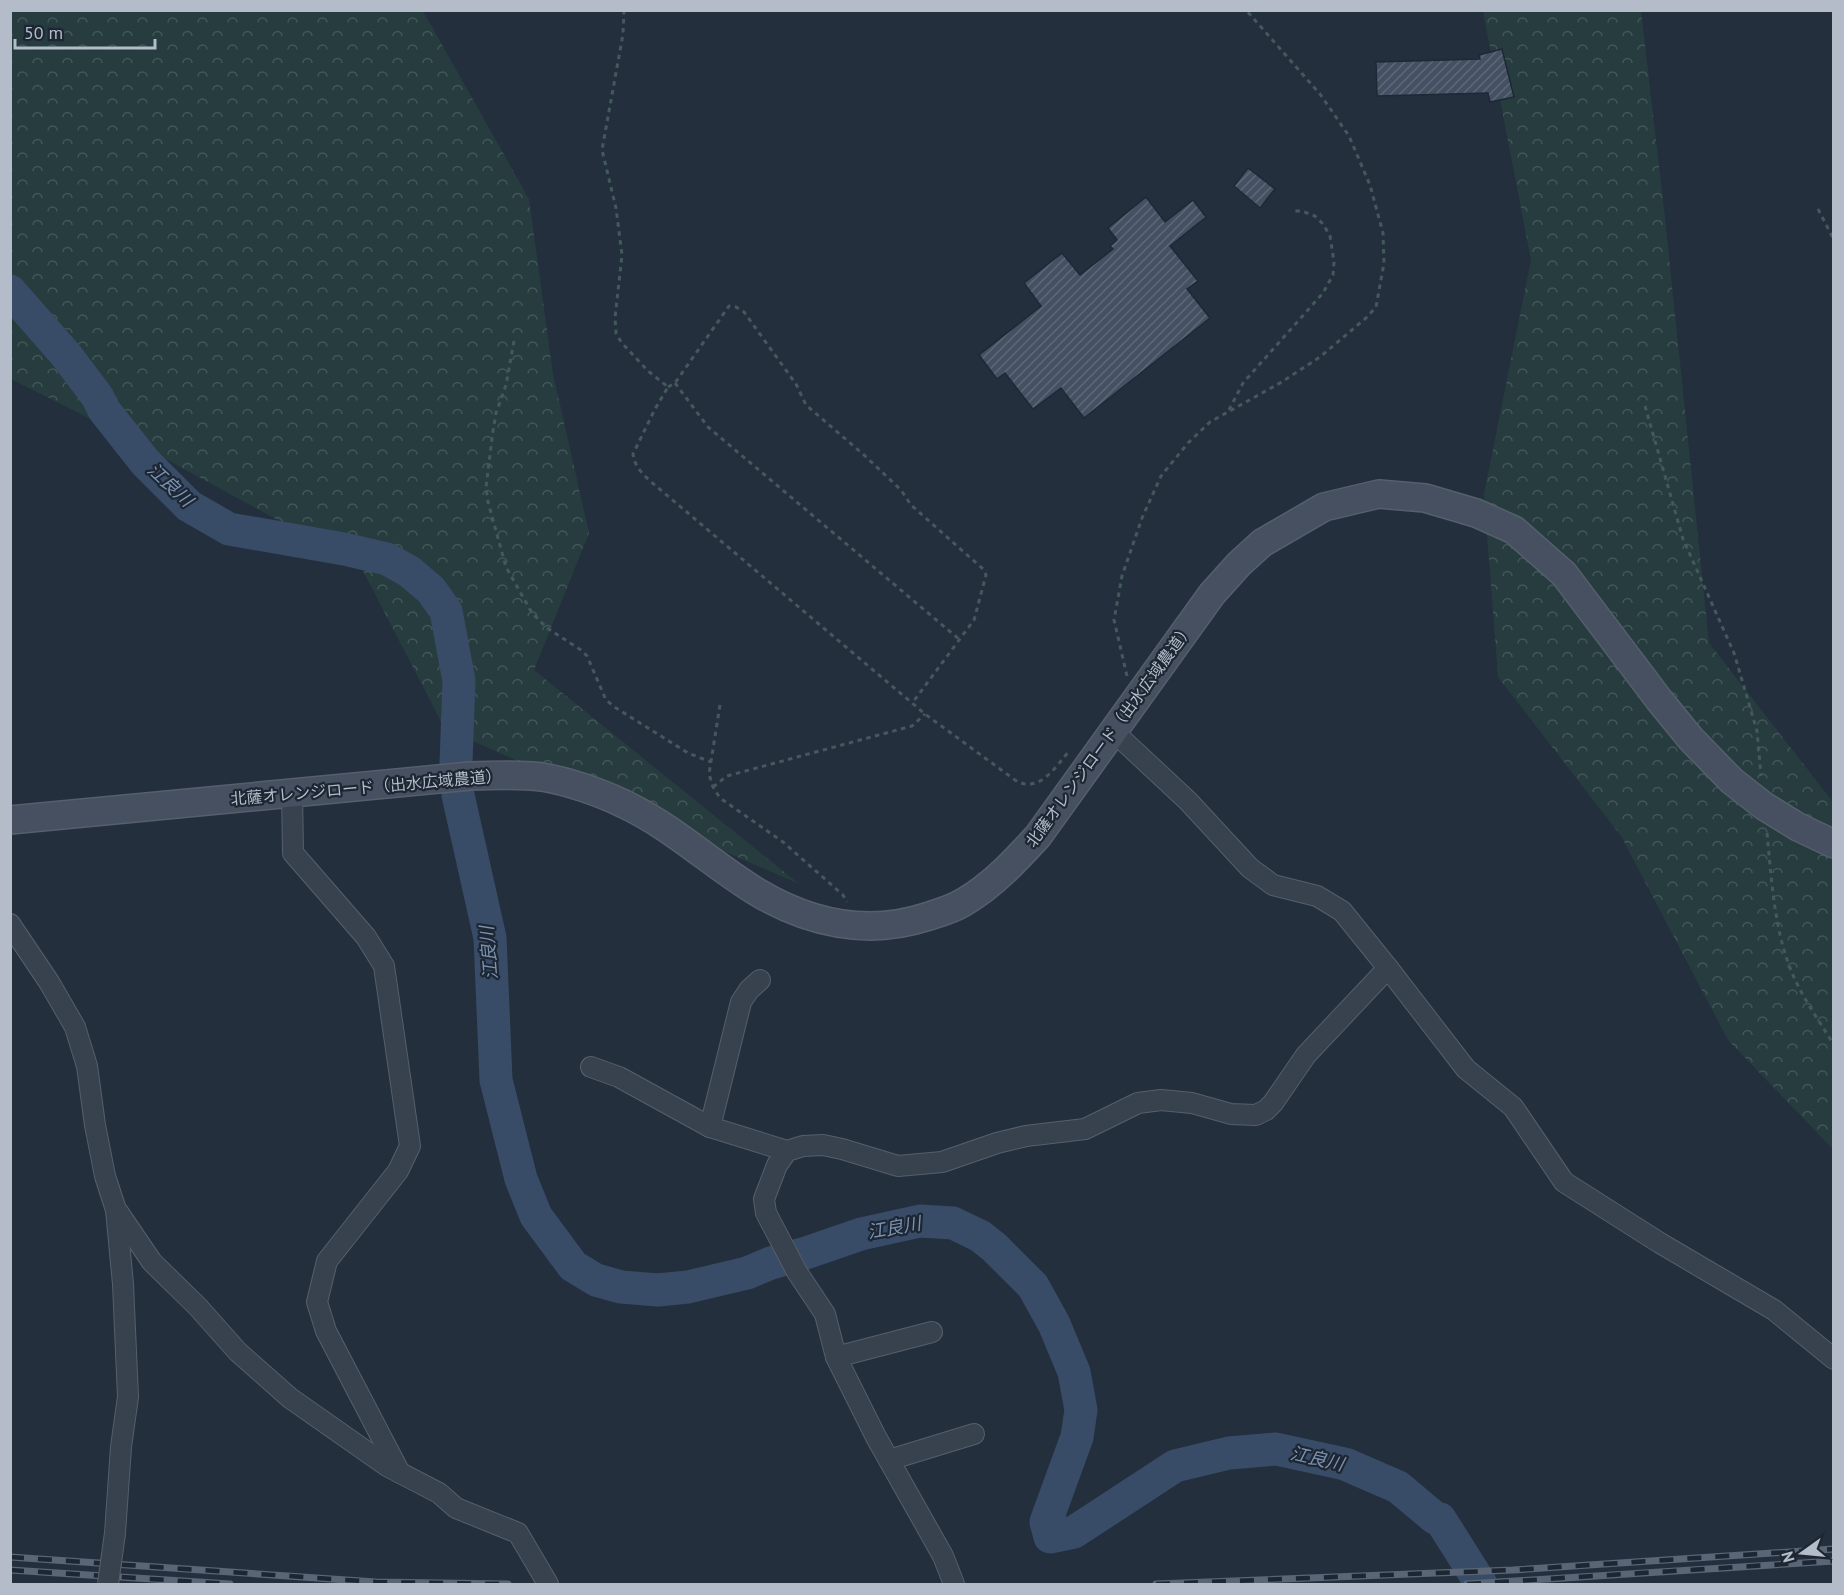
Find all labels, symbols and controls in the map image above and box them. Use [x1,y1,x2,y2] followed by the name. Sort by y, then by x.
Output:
[15,12,154,50] scale bar
[24,21,63,44] text: 50 m
[143,458,199,513] water label: 江良川
[1021,619,1197,851] street label: 北薩オレンジロード（出水広域農道）
[230,765,502,809] street label: 北薩オレンジロード（出水広域農道）
[475,923,502,981] water label: 江良川
[865,1211,924,1244] water label: 江良川
[1288,1441,1348,1476] water label: 江良川
[1772,1523,1832,1583] north arrow
[1776,1549,1799,1565] text: N

